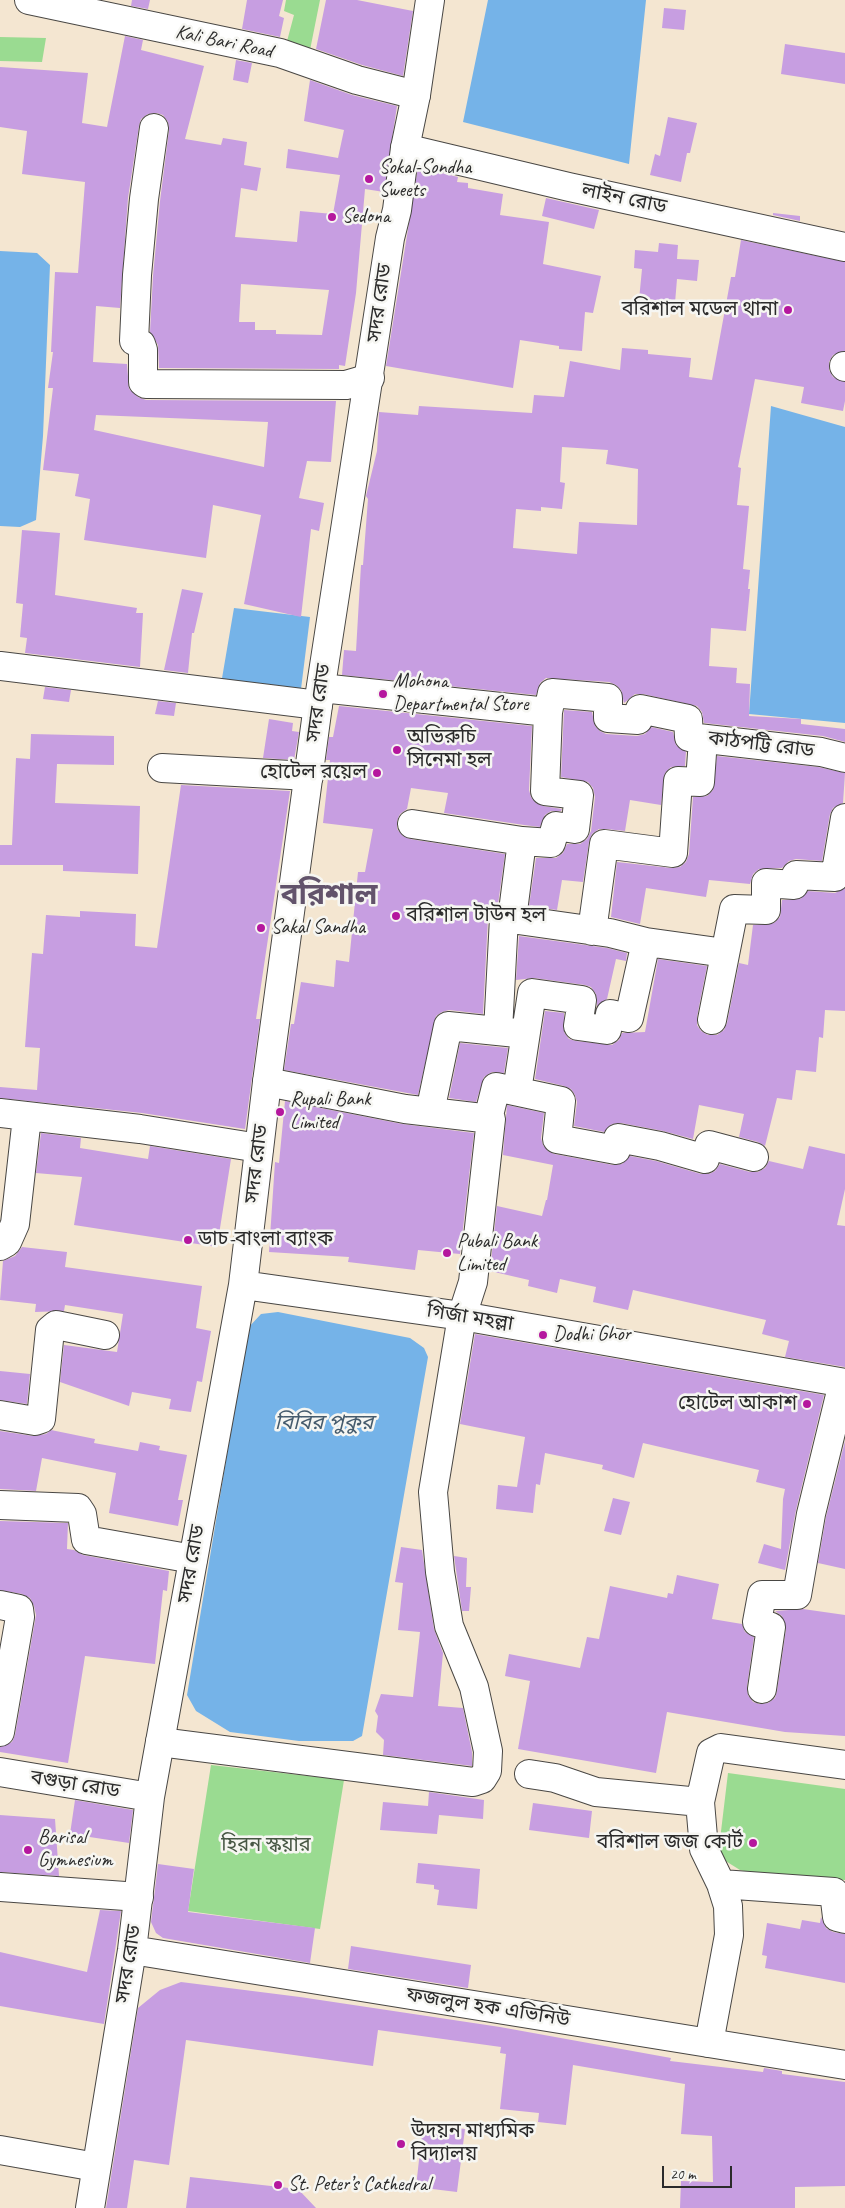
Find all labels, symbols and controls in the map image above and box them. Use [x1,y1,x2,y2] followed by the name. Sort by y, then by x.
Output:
[173,20,275,64] street label: Kali Bari Road
[379,156,471,203] place label: Sokal-Sondha Sweets
[363,173,375,185] marker: Sokal-Sondha Sweets
[579,178,669,220] street label: লাইন রোড
[342,205,390,229] place label: Sedona
[326,211,338,223] marker: Sedona
[363,262,397,344] street label: সদর রোড
[622,298,778,322] place label: বরিশাল মডেল থানা
[782,304,794,316] marker: বরিশাল মডেল থানা
[302,662,336,744] street label: সদর রোড
[393,670,528,717] place label: Mohona Departmental Store
[377,688,389,700] marker: Mohona Departmental Store
[407,726,492,773] place label: অভিরুচি সিনেমা হল
[707,727,815,763] street label: কাঠপট্টি রোড
[391,744,403,756] marker: অভিরুচি সিনেমা হল
[260,761,367,785] place label: হোটেল রয়েল
[371,767,383,779] marker: হোটেল রয়েল
[280,878,378,914] district label: বরিশাল
[406,904,546,928] place label: বরিশাল টাউন হল
[390,910,402,922] marker: বরিশাল টাউন হল
[271,916,365,940] place label: Sakal Sandha
[255,922,267,934] marker: Sakal Sandha
[290,1088,371,1135] place label: Rupali Bank Limited
[274,1106,286,1118] marker: Rupali Bank Limited
[240,1123,274,1205] street label: সদর রোড
[198,1228,333,1252] place label: ডাচ-বাংলা ব্যাংক
[457,1230,537,1277] place label: Pubali Bank Limited
[182,1234,194,1246] marker: ডাচ-বাংলা ব্যাংক
[441,1247,453,1259] marker: Pubali Bank Limited
[425,1299,515,1337] street label: গির্জা মহল্লা
[553,1323,631,1347] place label: Dodhi Ghor
[537,1329,549,1341] marker: Dodhi Ghor
[678,1392,797,1416] place label: হোটেল আকাশ
[801,1398,813,1410] marker: হোটেল আকাশ
[275,1410,373,1436] water label: বিবির পুকুর
[173,1523,211,1605] street label: সদর রোড
[29,1766,121,1804] street label: বগুড়া রোড
[38,1826,112,1873] place label: Barisal Gymnesium
[597,1831,743,1855] place label: বরিশাল জজ কোর্ট
[221,1834,311,1858] park label: হিরন স্কয়ার
[747,1837,759,1849] marker: বরিশাল জজ কোর্ট
[22,1844,34,1856] marker: Barisal Gymnesium
[111,1923,147,2005] street label: সদর রোড
[405,1983,571,2033] street label: ফজলুল হক এভিনিউ
[411,2120,534,2167] place label: উদয়ন মাধ্যমিক বিদ্যালয়
[395,2138,407,2150] marker: উদয়ন মাধ্যমিক বিদ্যালয়
[665,2156,735,2188] scale bar
[670,2165,696,2184] text: 20 m
[288,2173,430,2197] place label: St. Peter’s Cathedral
[272,2179,284,2191] marker: St. Peter’s Cathedral

